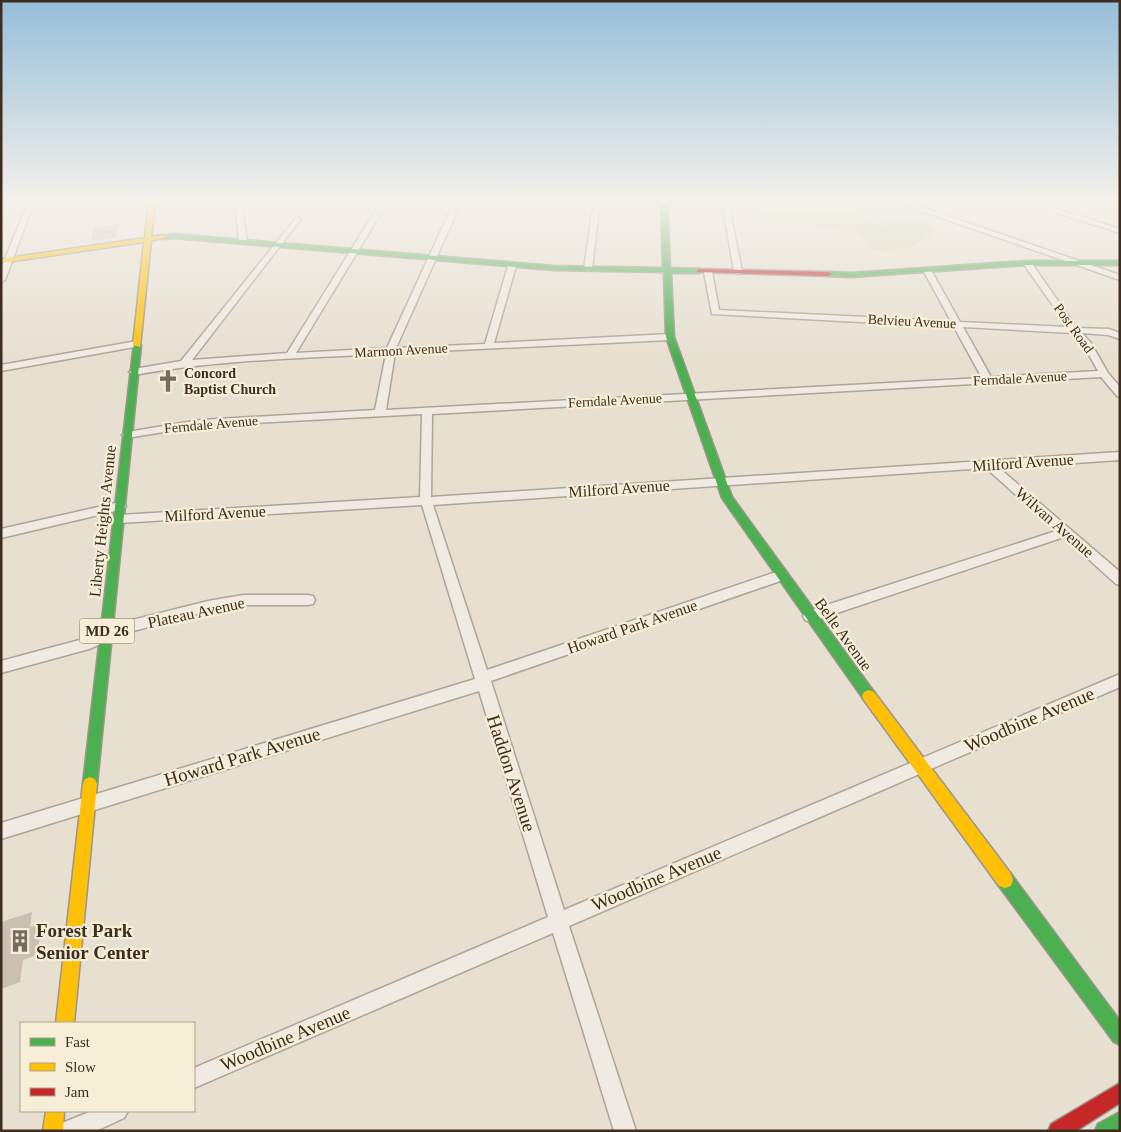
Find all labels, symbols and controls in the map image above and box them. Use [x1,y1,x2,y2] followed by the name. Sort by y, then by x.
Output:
[1051,301,1096,356] street label: Post Road
[867,312,957,331] street label: Belvieu Avenue
[354,341,448,360] street label: Marmon Avenue
[184,366,276,397] place label: Concord Baptist Church
[155,368,181,394] church icon: Concord Baptist Church
[973,369,1067,388] street label: Ferndale Avenue
[568,391,662,410] street label: Ferndale Avenue
[163,413,259,436] street label: Ferndale Avenue
[86,444,120,598] street label: Liberty Heights Avenue
[972,450,1074,475] street label: Milford Avenue
[568,476,670,501] street label: Milford Avenue
[1012,484,1097,561] street label: Wilvan Avenue
[164,502,266,525] street label: Milford Avenue
[146,594,246,631] street label: Plateau Avenue
[812,595,876,674] street label: Belle Avenue
[565,596,699,657] street label: Howard Park Avenue
[80,618,134,644] road number: MD 26
[961,683,1097,756] street label: Woodbine Avenue
[483,712,540,834] street label: Haddon Avenue
[162,723,323,790] street label: Howard Park Avenue
[588,842,724,915] street label: Woodbine Avenue
[36,920,150,963] place label: Forest Park Senior Center
[7,928,33,954] building icon: Forest Park Senior Center
[217,1002,353,1075] street label: Woodbine Avenue
[20,1022,195,1112] legend
[65,1034,91,1050] text: Fast
[65,1059,96,1075] text: Slow
[65,1084,89,1100] text: Jam

